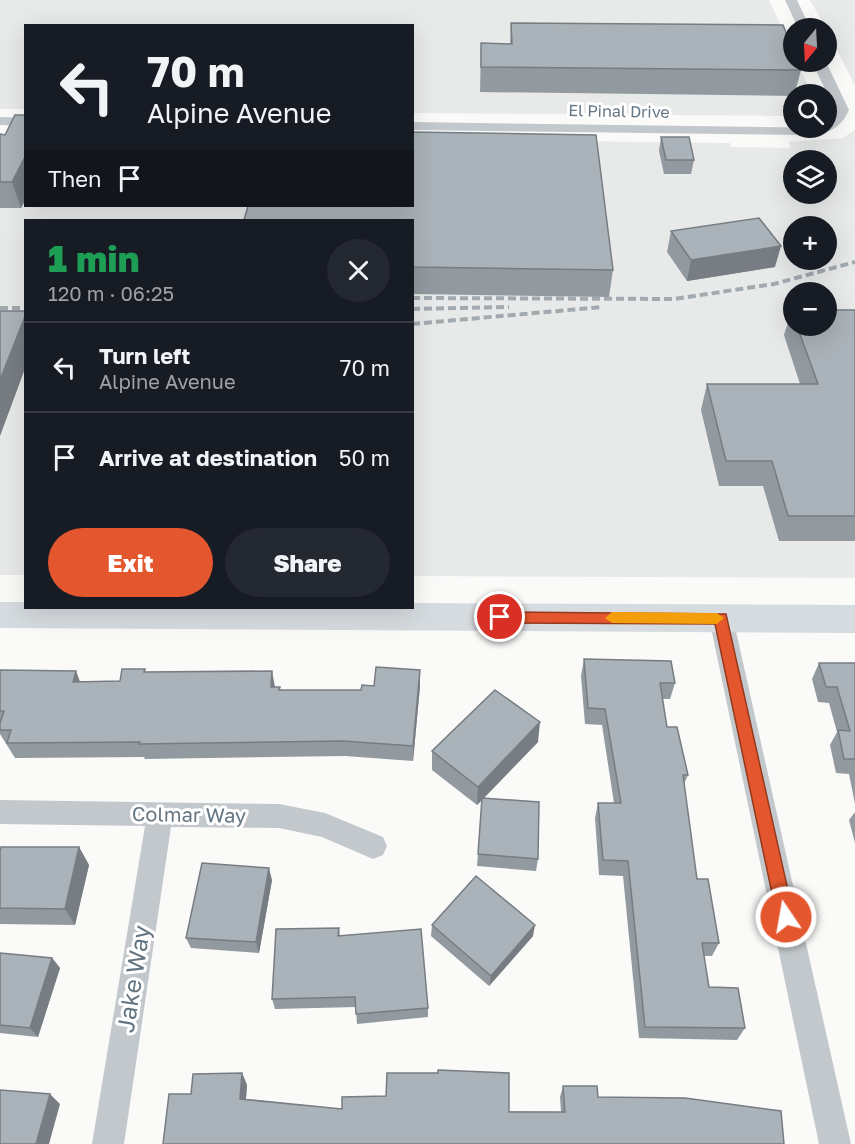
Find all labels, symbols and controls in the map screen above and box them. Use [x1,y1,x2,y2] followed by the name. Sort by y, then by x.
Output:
[783,18,837,72] north arrow
[783,18,837,336] map controls
[147,46,244,96] text: 70 m
[48,48,126,126] icon: left
[783,84,837,138] button: search
[147,97,331,129] text: Alpine Avenue
[568,100,670,122] street label: El Pinal Drive
[783,150,837,204] button: layers
[113,162,146,195] icon: arrive
[48,165,101,192] text: Then
[783,216,837,270] button: +
[48,237,139,280] text: 1 min
[327,239,390,302] button: close
[48,281,174,305] text: 120 m · 06:25
[783,282,837,336] button: −
[99,342,190,369] text: Turn left
[48,351,81,384] icon: left
[340,354,390,381] text: 70 m
[99,369,236,393] text: Alpine Avenue
[48,441,81,474] icon: arrive
[99,444,317,471] text: Arrive at destination
[339,444,390,471] text: 50 m
[48,528,213,597] button: Exit
[225,528,390,597] button: Share
[474,591,525,642] pin
[483,600,516,633] icon: arrive
[132,801,246,827] street label: Colmar Way
[754,885,818,949] position arrow
[110,923,155,1035] street label: Jake Way

